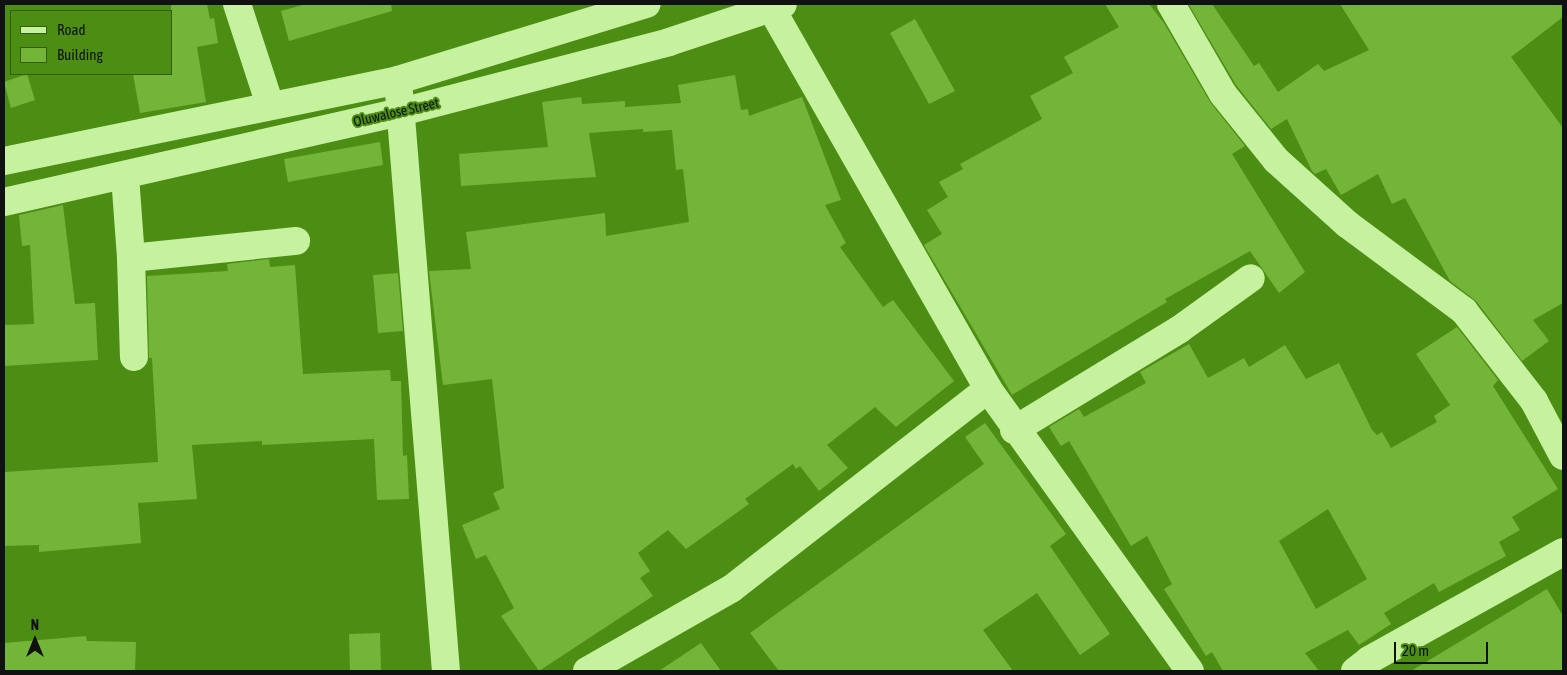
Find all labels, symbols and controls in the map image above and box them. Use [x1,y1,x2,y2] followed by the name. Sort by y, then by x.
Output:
[10,10,172,75] legend
[57,21,86,38] text: Road
[57,46,103,63] text: Building
[352,94,440,130] street label: Oluwalose Street
[10,615,60,665] north arrow
[31,617,39,633] text: N
[1397,632,1491,664] scale bar
[1402,642,1429,659] text: 20 m

